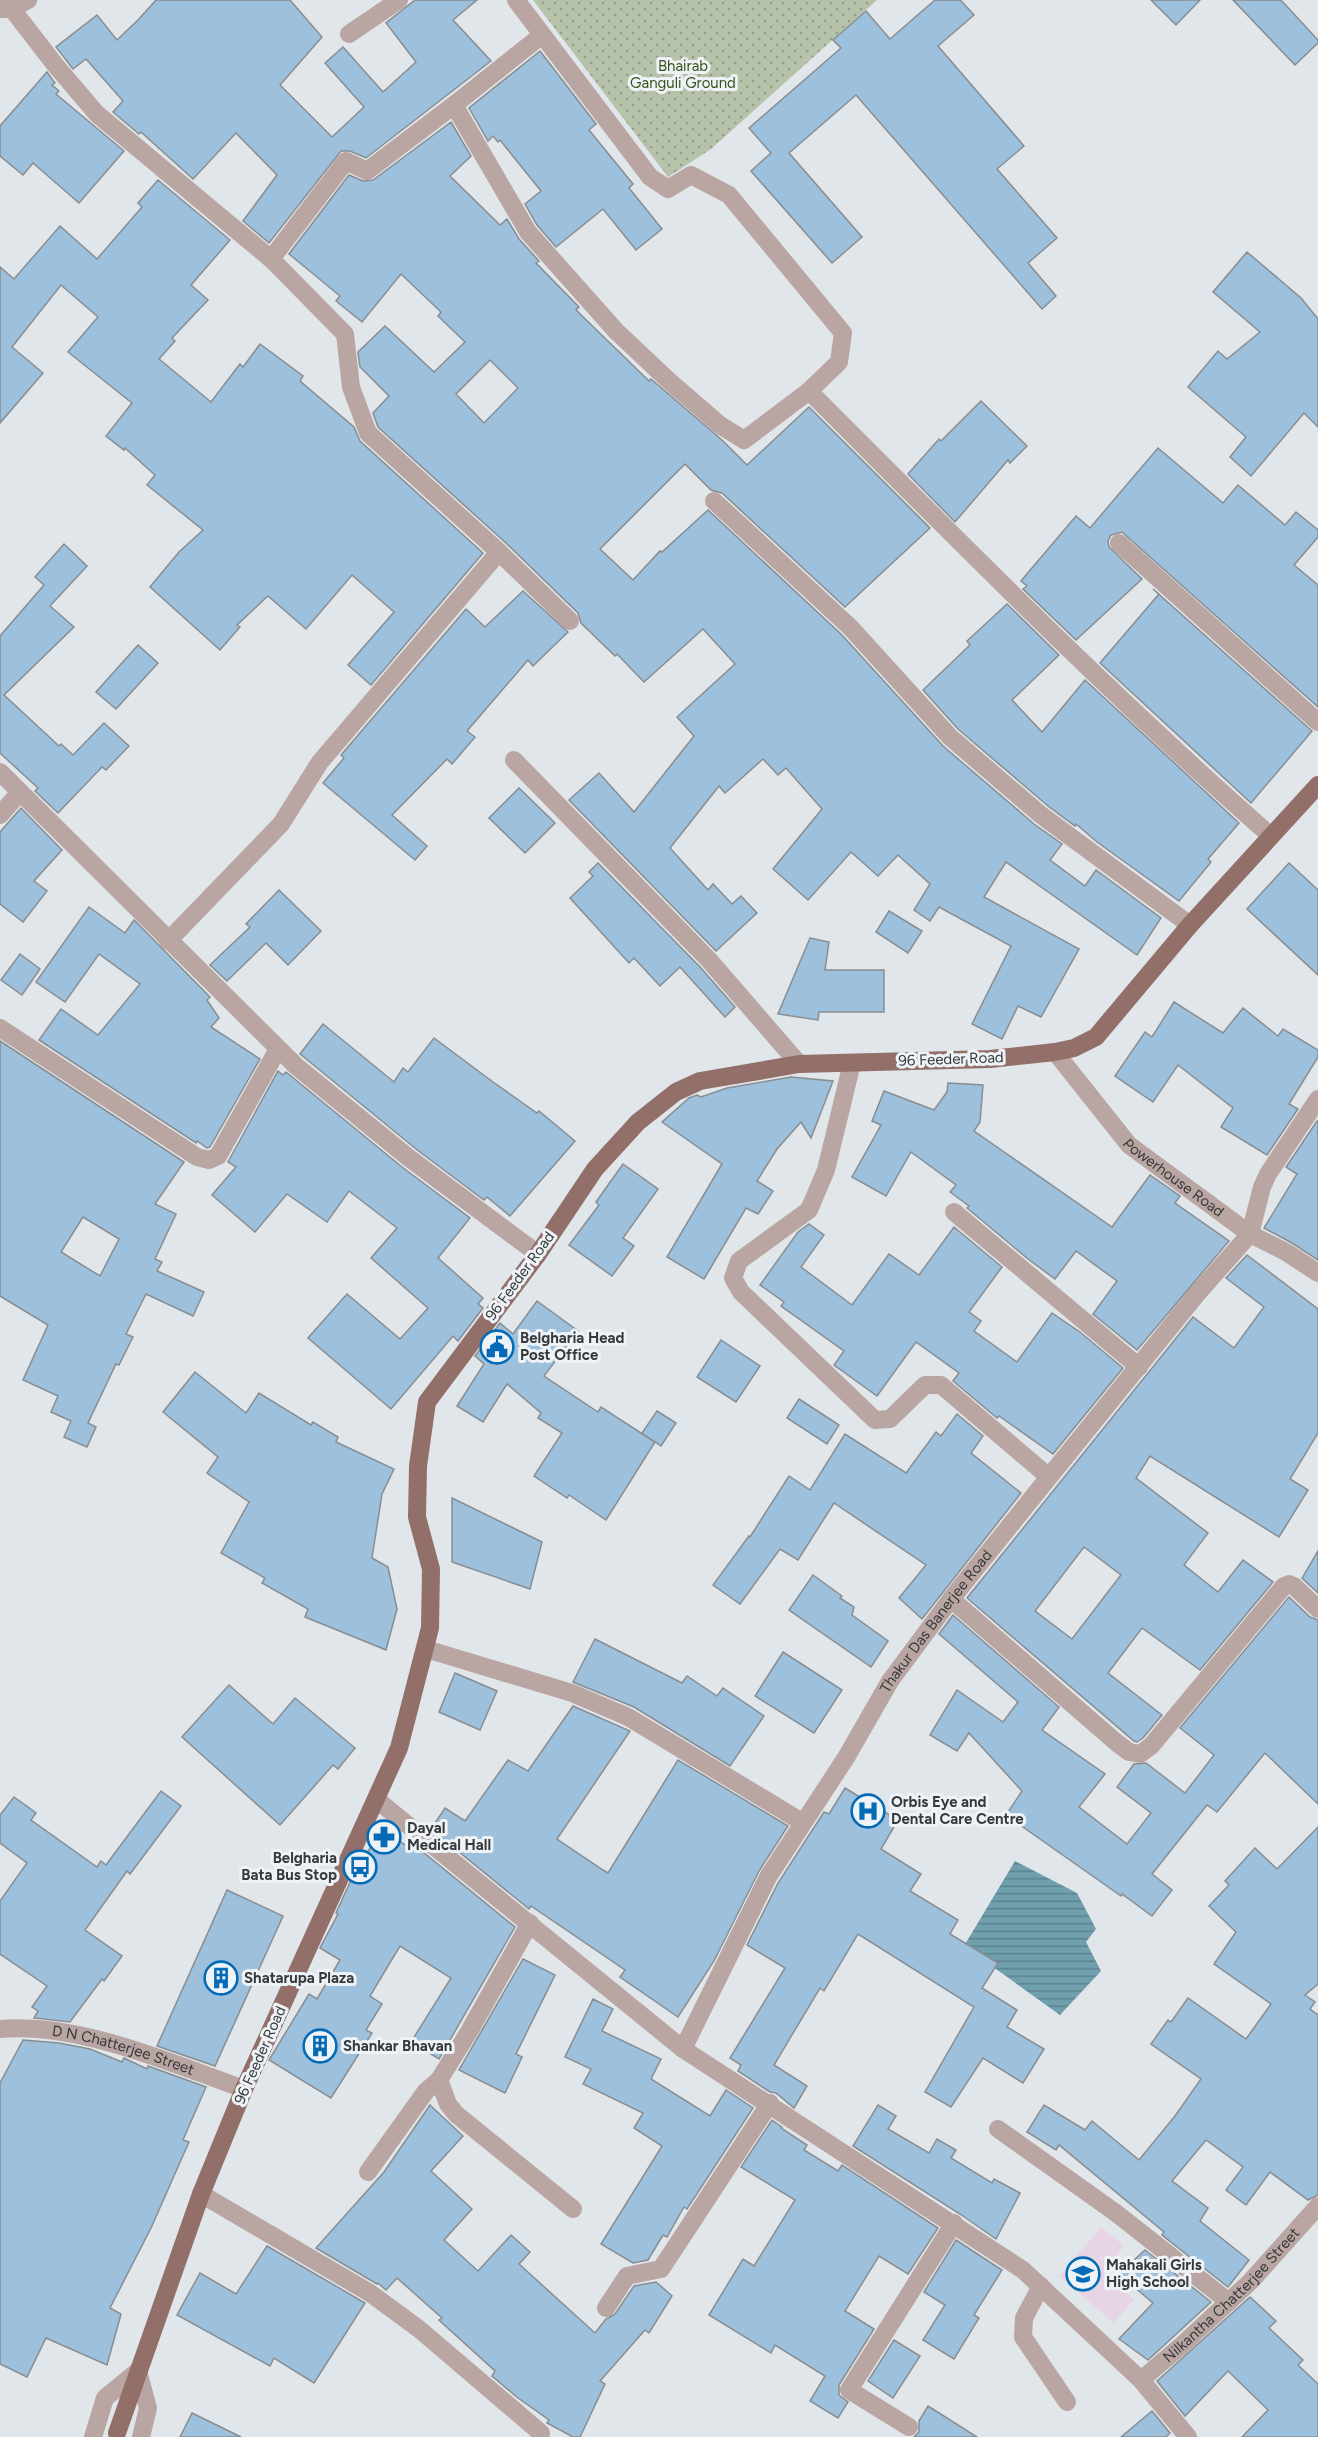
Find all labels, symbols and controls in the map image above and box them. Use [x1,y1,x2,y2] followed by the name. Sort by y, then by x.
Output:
[630,57,736,92] park label: Bhairab Ganguli Ground
[898,1048,1004,1070] street label: 96 Feeder Road
[1119,1135,1227,1221] street label: Powerhouse Road
[482,1228,558,1324] street label: 96 Feeder Road
[479,1329,515,1365] public building icon: Belgharia Head Post Office
[520,1329,624,1364] place label: Belgharia Head Post Office
[876,1546,996,1696] street label: Thakur Das Banerjee Road
[850,1793,886,1829] hospital icon: Orbis Eye and Dental Care Centre
[891,1793,1024,1828] place label: Orbis Eye and Dental Care Centre
[366,1819,402,1855] pharmacy icon: Dayal Medical Hall
[407,1819,491,1854] place label: Dayal Medical Hall
[241,1849,337,1884] place label: Belgharia Bata Bus Stop
[342,1849,378,1885] bus stop icon: Belgharia Bata Bus Stop
[203,1960,239,1996] building icon: Shatarupa Plaza
[244,1969,354,1987] place label: Shatarupa Plaza
[230,2003,290,2107] street label: 96 Feeder Road
[51,2022,197,2079] street label: D N Chatterjee Street
[302,2028,338,2064] building icon: Shankar Bhavan
[343,2037,452,2055] place label: Shankar Bhavan
[1159,2224,1303,2366] street label: Nilkantha Chatterjee Street
[1065,2256,1101,2292] school or university icon: Mahakali Girls High School
[1106,2256,1202,2291] place label: Mahakali Girls High School

